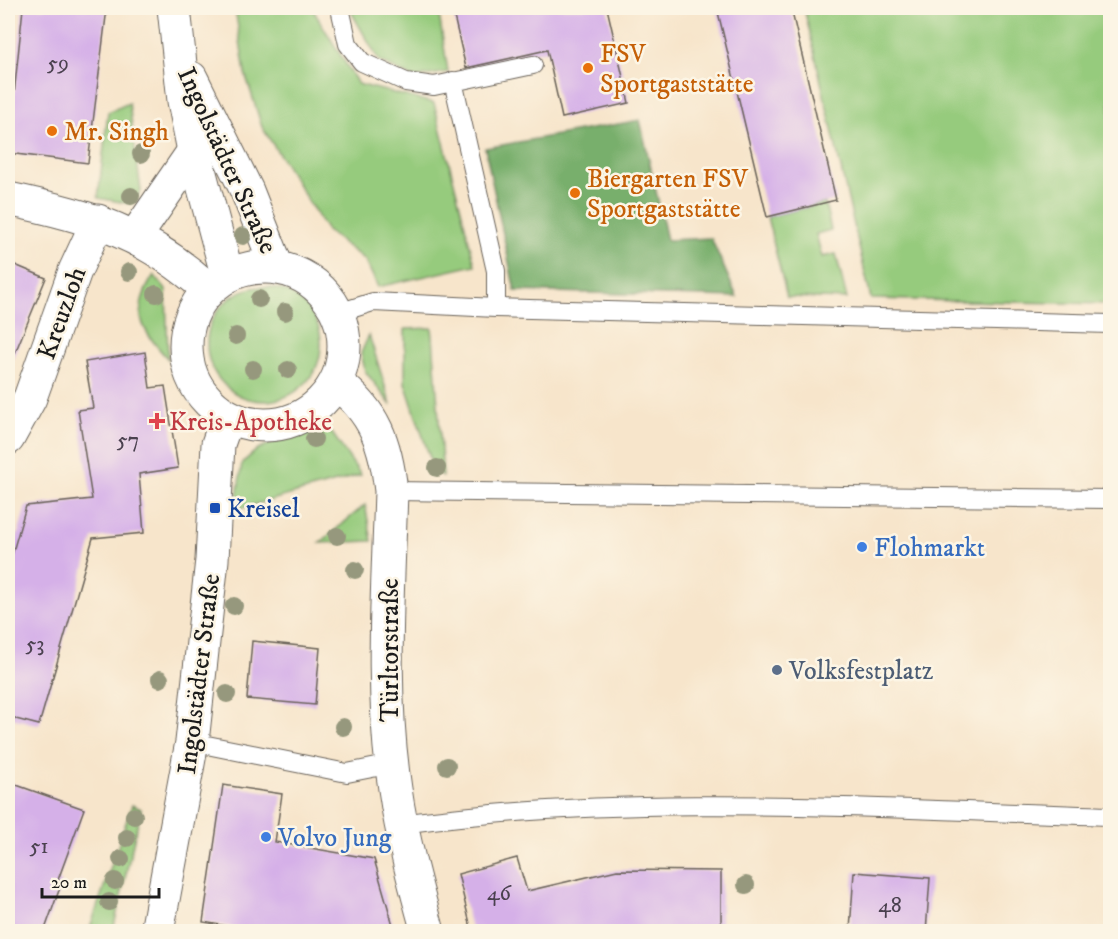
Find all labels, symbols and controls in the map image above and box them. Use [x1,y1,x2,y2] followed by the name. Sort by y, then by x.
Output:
[600,38,753,101] place label: FSV Sportgaststätte
[47,50,69,77] house number: 59
[581,61,595,75] marker: FSV Sportgaststätte
[169,62,284,259] street label: Ingolstädter Straße
[64,116,169,149] place label: Mr. Singh
[45,124,59,138] marker: Mr. Singh
[587,163,749,226] place label: Biergarten FSV Sportgaststätte
[568,186,582,200] marker: Biergarten FSV Sportgaststätte
[30,262,95,364] street label: Kreuzloh
[169,406,332,439] place label: Kreis-Apotheke
[150,414,164,428] marker: Kreis-Apotheke
[117,427,139,454] house number: 57
[227,493,300,526] place label: Kreisel
[208,501,222,515] marker: Kreisel
[874,532,985,565] place label: Flohmarkt
[855,540,869,554] marker: Flohmarkt
[171,572,228,776] street label: Ingolstädter Straße
[374,578,407,722] street label: Türltorstraße
[25,631,45,658] house number: 53
[788,655,933,688] place label: Volksfestplatz
[770,663,784,677] marker: Volksfestplatz
[277,822,392,855] place label: Volvo Jung
[259,830,273,844] marker: Volvo Jung
[29,833,49,860] house number: 51
[42,861,159,899] scale bar
[51,872,87,894] text: 20 m
[487,880,513,907] house number: 46
[878,892,902,919] house number: 48

